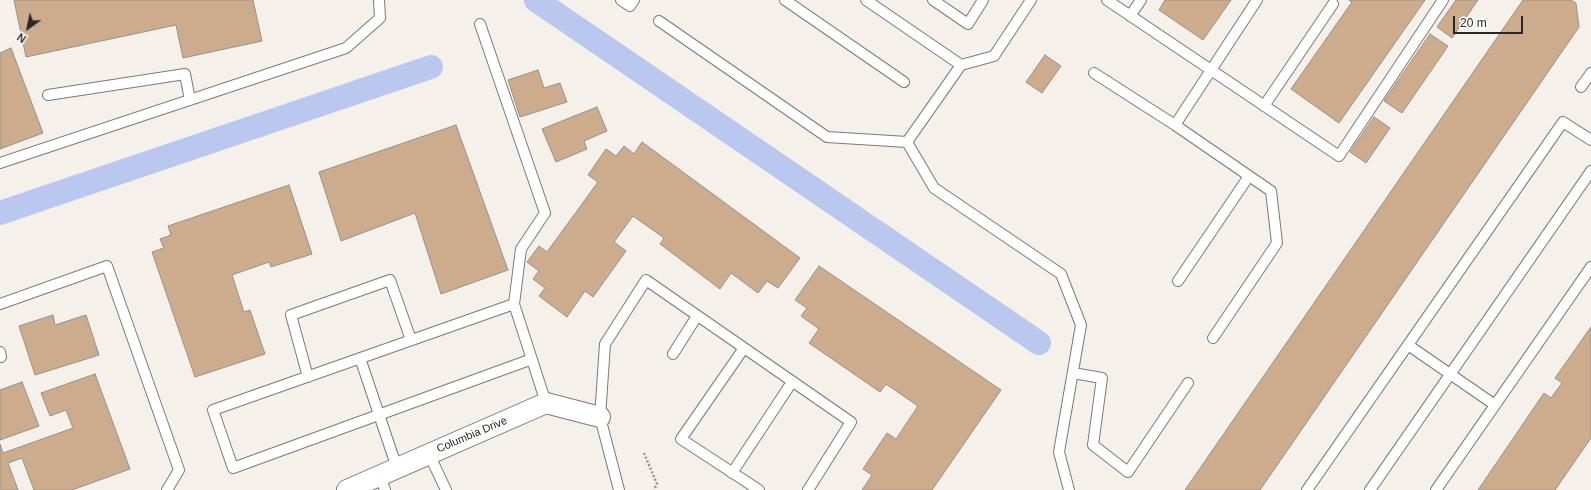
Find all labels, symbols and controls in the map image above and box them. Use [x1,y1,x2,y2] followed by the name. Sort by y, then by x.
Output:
[8,8,48,48] north arrow
[1455,8,1525,34] scale bar
[1460,16,1487,30] text: 20 m
[15,31,28,45] text: N
[435,414,509,456] street label: Columbia Drive

